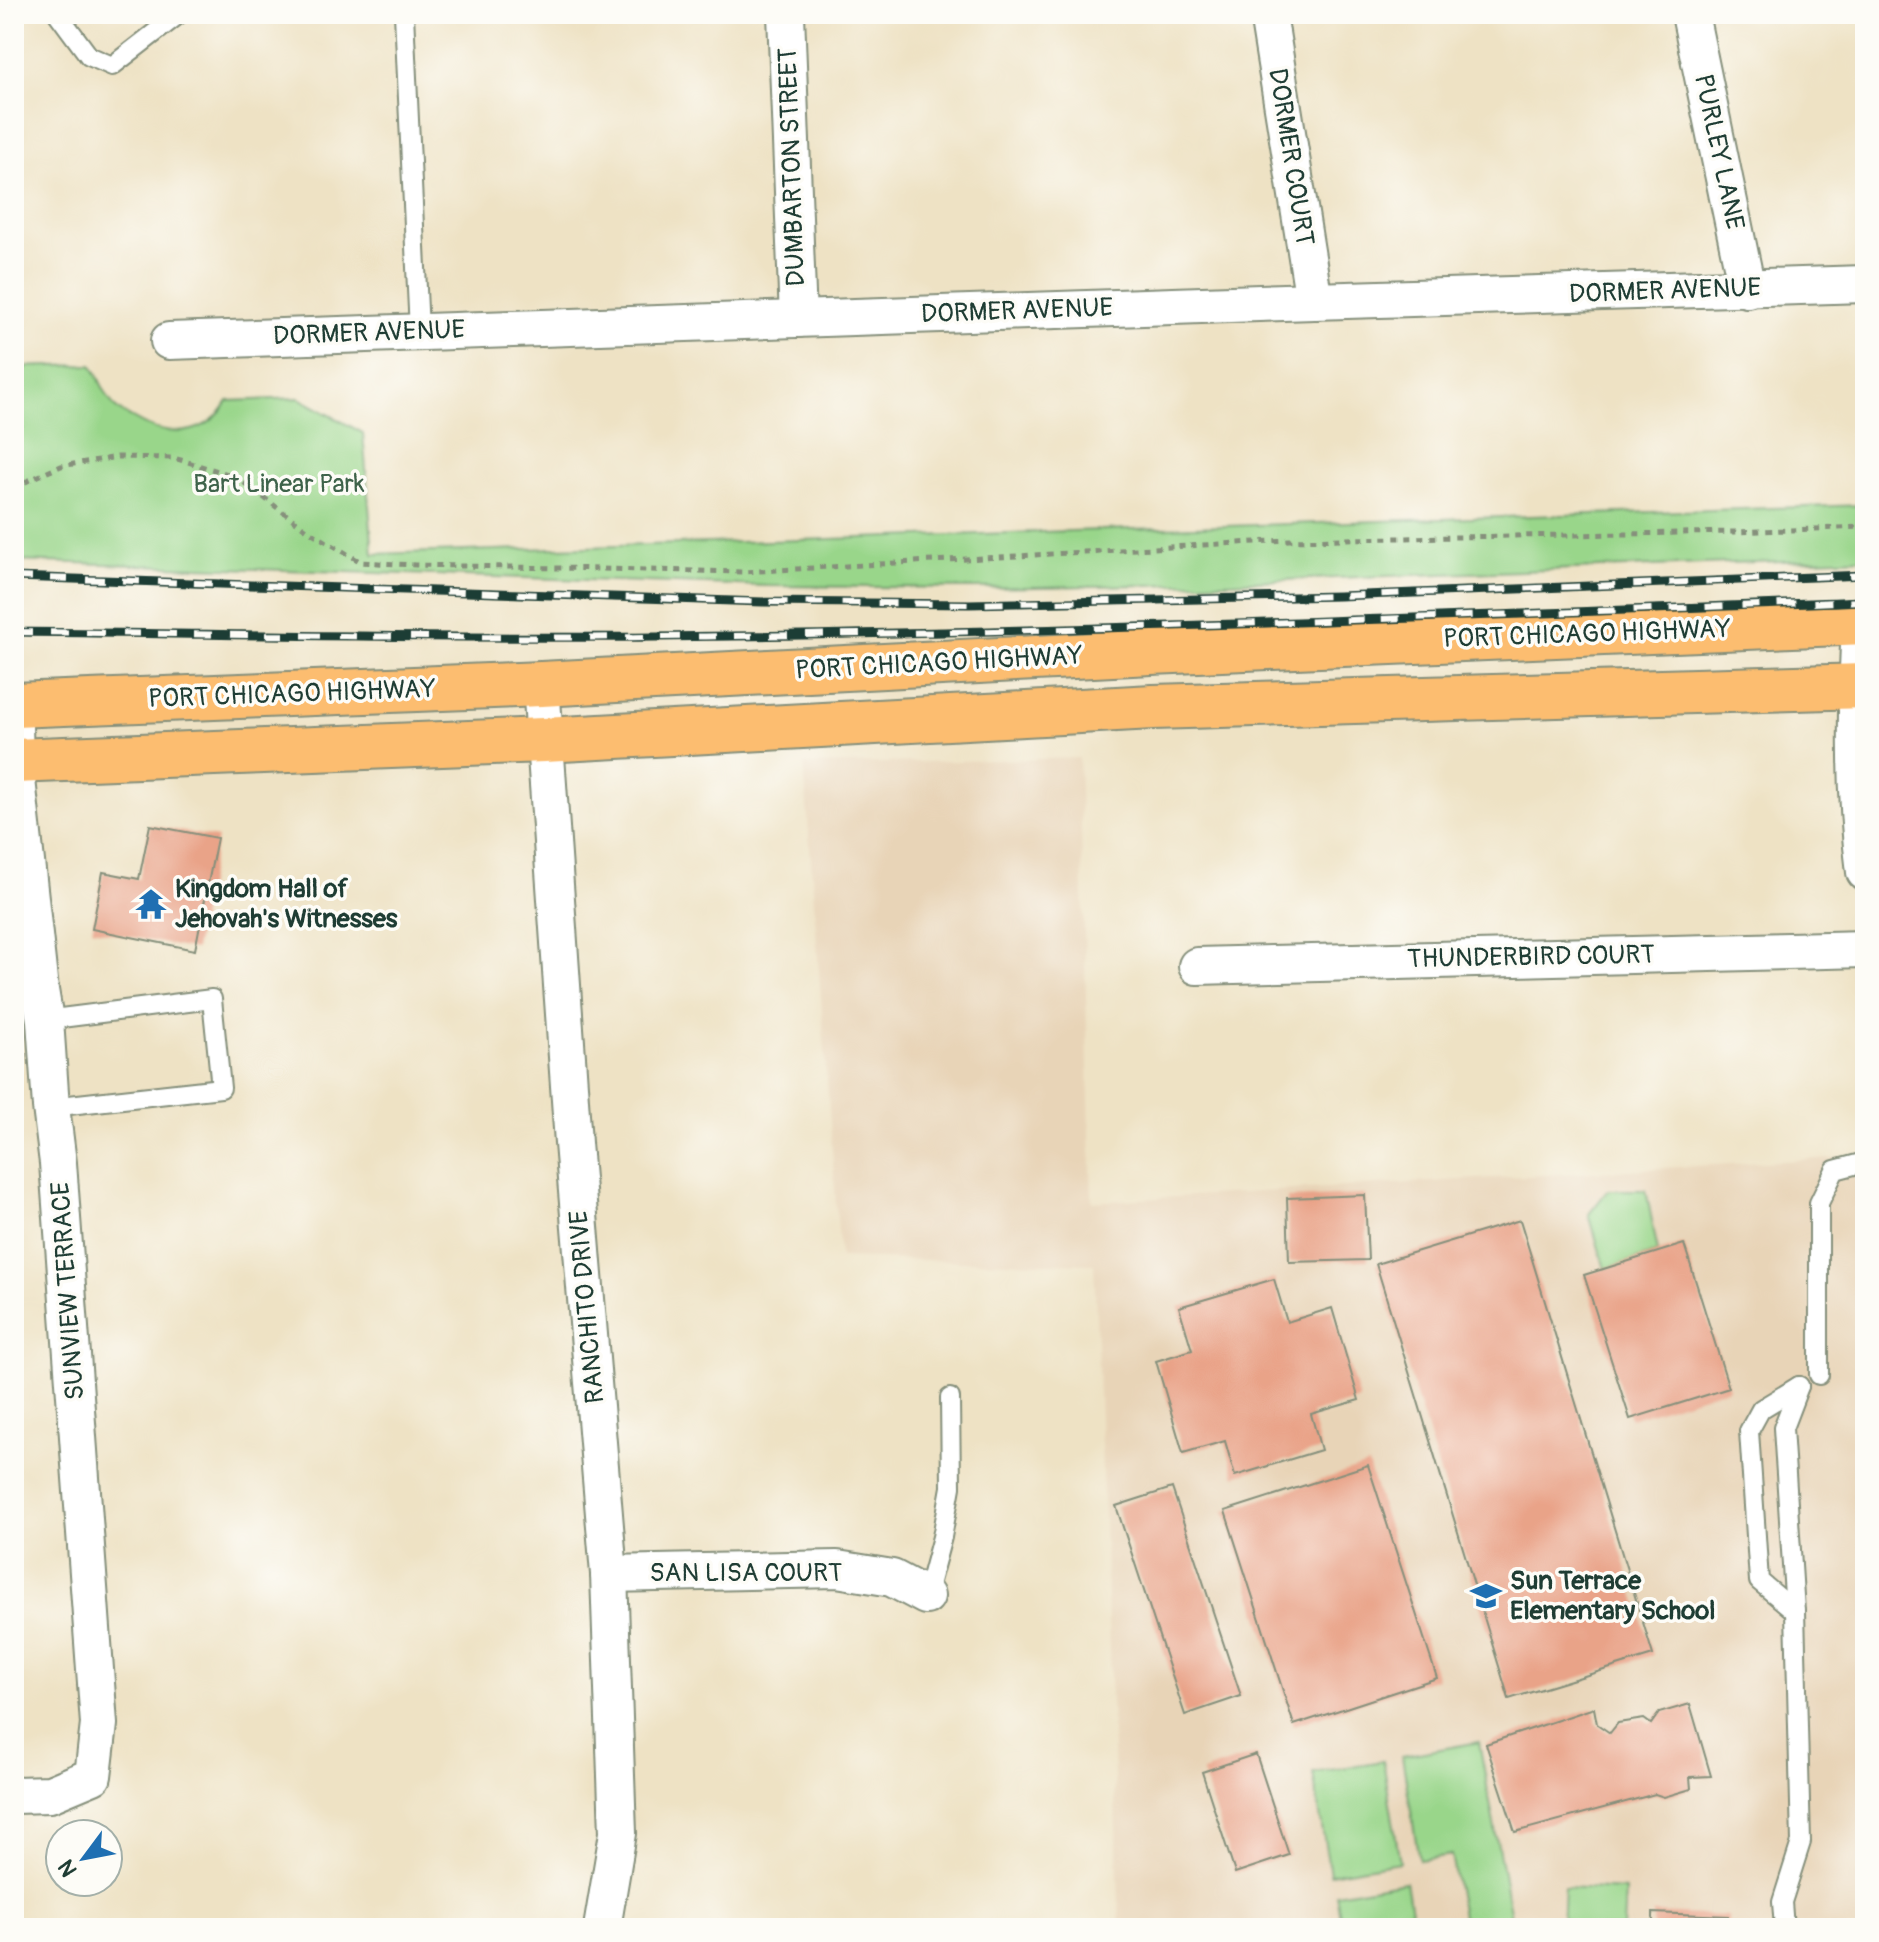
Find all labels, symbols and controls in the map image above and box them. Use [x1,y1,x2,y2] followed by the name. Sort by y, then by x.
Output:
[772,47,812,287] street label: DUMBARTON STREET
[1261,66,1321,248] street label: DORMER COURT
[1687,71,1751,233] street label: PURLEY LANE
[1568,272,1762,310] street label: DORMER AVENUE
[920,292,1114,330] street label: DORMER AVENUE
[272,314,466,352] street label: DORMER AVENUE
[193,468,365,500] park label: Bart Linear Park
[1443,613,1731,655] street label: PORT CHICAGO HIGHWAY
[795,639,1083,687] street label: PORT CHICAGO HIGHWAY
[148,673,436,715] street label: PORT CHICAGO HIGHWAY
[175,873,398,935] place label: Kingdom Hall of Jehovah's Witnesses
[134,887,168,921] temple icon: Kingdom Hall of Jehovah's Witnesses
[1407,939,1655,975] street label: THUNDERBIRD COURT
[44,1181,92,1401] street label: SUNVIEW TERRACE
[563,1209,611,1405] street label: RANCHITO DRIVE
[649,1557,843,1589] street label: SAN LISA COURT
[1510,1565,1715,1627] place label: Sun Terrace Elementary School
[1469,1579,1503,1613] school or university icon: Sun Terrace Elementary School
[44,1818,124,1898] north arrow
[52,1854,84,1882] text: N

